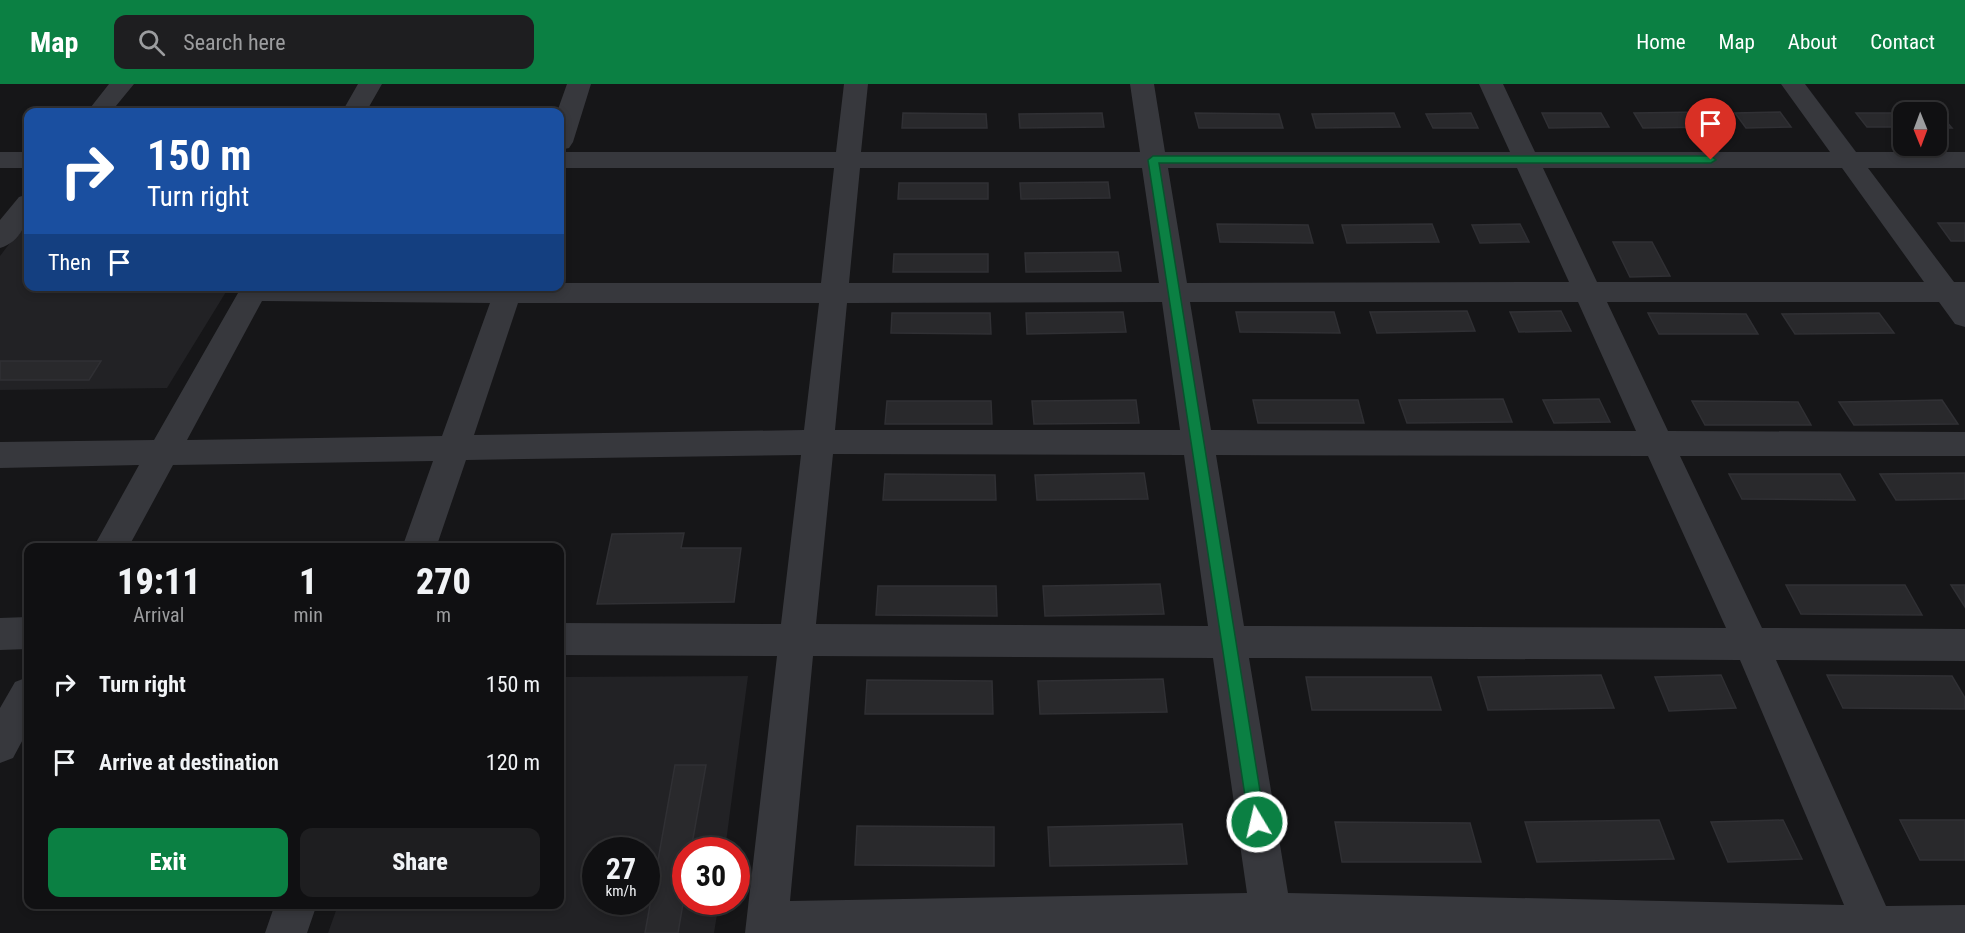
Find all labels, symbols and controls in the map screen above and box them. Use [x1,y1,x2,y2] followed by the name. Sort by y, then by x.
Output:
[114,15,534,69] search box
[30,26,78,59] text: Map
[135,26,168,59] icon: search
[183,30,286,55] text: Search here
[1636,30,1686,54] text: Home
[1719,30,1755,54] text: Map
[1788,30,1837,54] text: About
[1870,30,1935,54] text: Contact
[1685,98,1736,160] pin
[1893,102,1947,156] north arrow
[1893,102,1947,156] map controls
[1694,107,1727,140] icon: arrive
[147,131,252,180] text: 150 m
[48,132,126,210] icon: right
[147,181,249,213] text: Turn right
[103,246,136,279] icon: arrive
[48,250,91,275] text: Then
[117,561,200,603] text: 19:11
[299,561,317,603] text: 1
[416,561,471,603] text: 270
[133,603,184,627] text: Arrival
[294,603,323,627] text: min
[436,603,451,627] text: m
[48,668,81,701] icon: right
[99,672,186,697] text: Turn right
[486,672,540,697] text: 150 m
[48,746,81,779] icon: arrive
[99,750,279,775] text: Arrive at destination
[486,750,540,775] text: 120 m
[1225,790,1289,854] position arrow
[48,828,288,897] button: Exit
[300,828,540,897] button: Share
[672,837,750,915] speed limit sign: 30
[606,851,636,886] text: 27
[606,882,636,900] text: km/h

